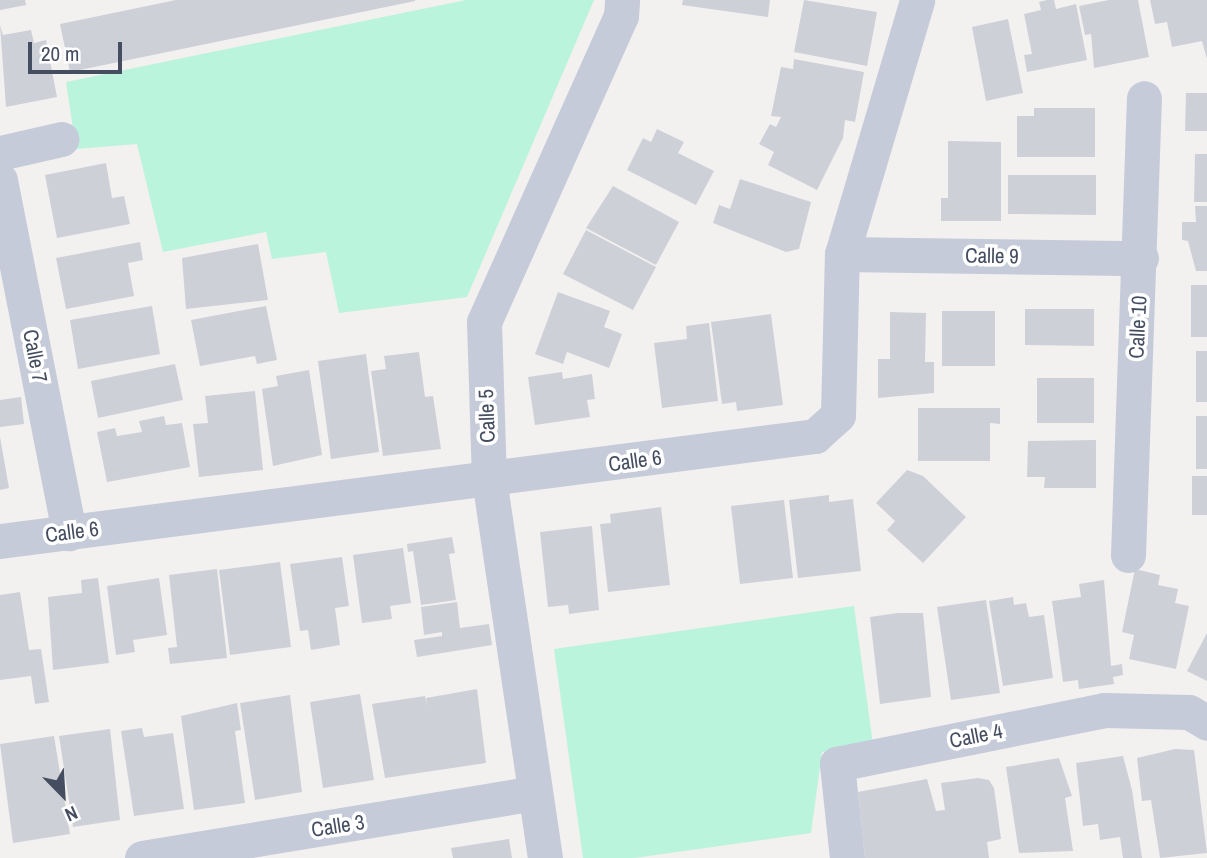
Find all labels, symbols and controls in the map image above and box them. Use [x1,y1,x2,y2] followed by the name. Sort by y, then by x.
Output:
[32,28,126,72] scale bar
[41,39,79,68] text: 20 m
[965,243,1019,269] street label: Calle 9
[1124,295,1152,359] street label: Calle 10
[18,327,52,385] street label: Calle 7
[473,389,501,443] street label: Calle 5
[607,445,663,477] street label: Calle 6
[44,516,100,548] street label: Calle 6
[947,719,1005,753] street label: Calle 4
[28,760,98,830] north arrow
[61,800,82,828] text: N
[310,809,366,843] street label: Calle 3

